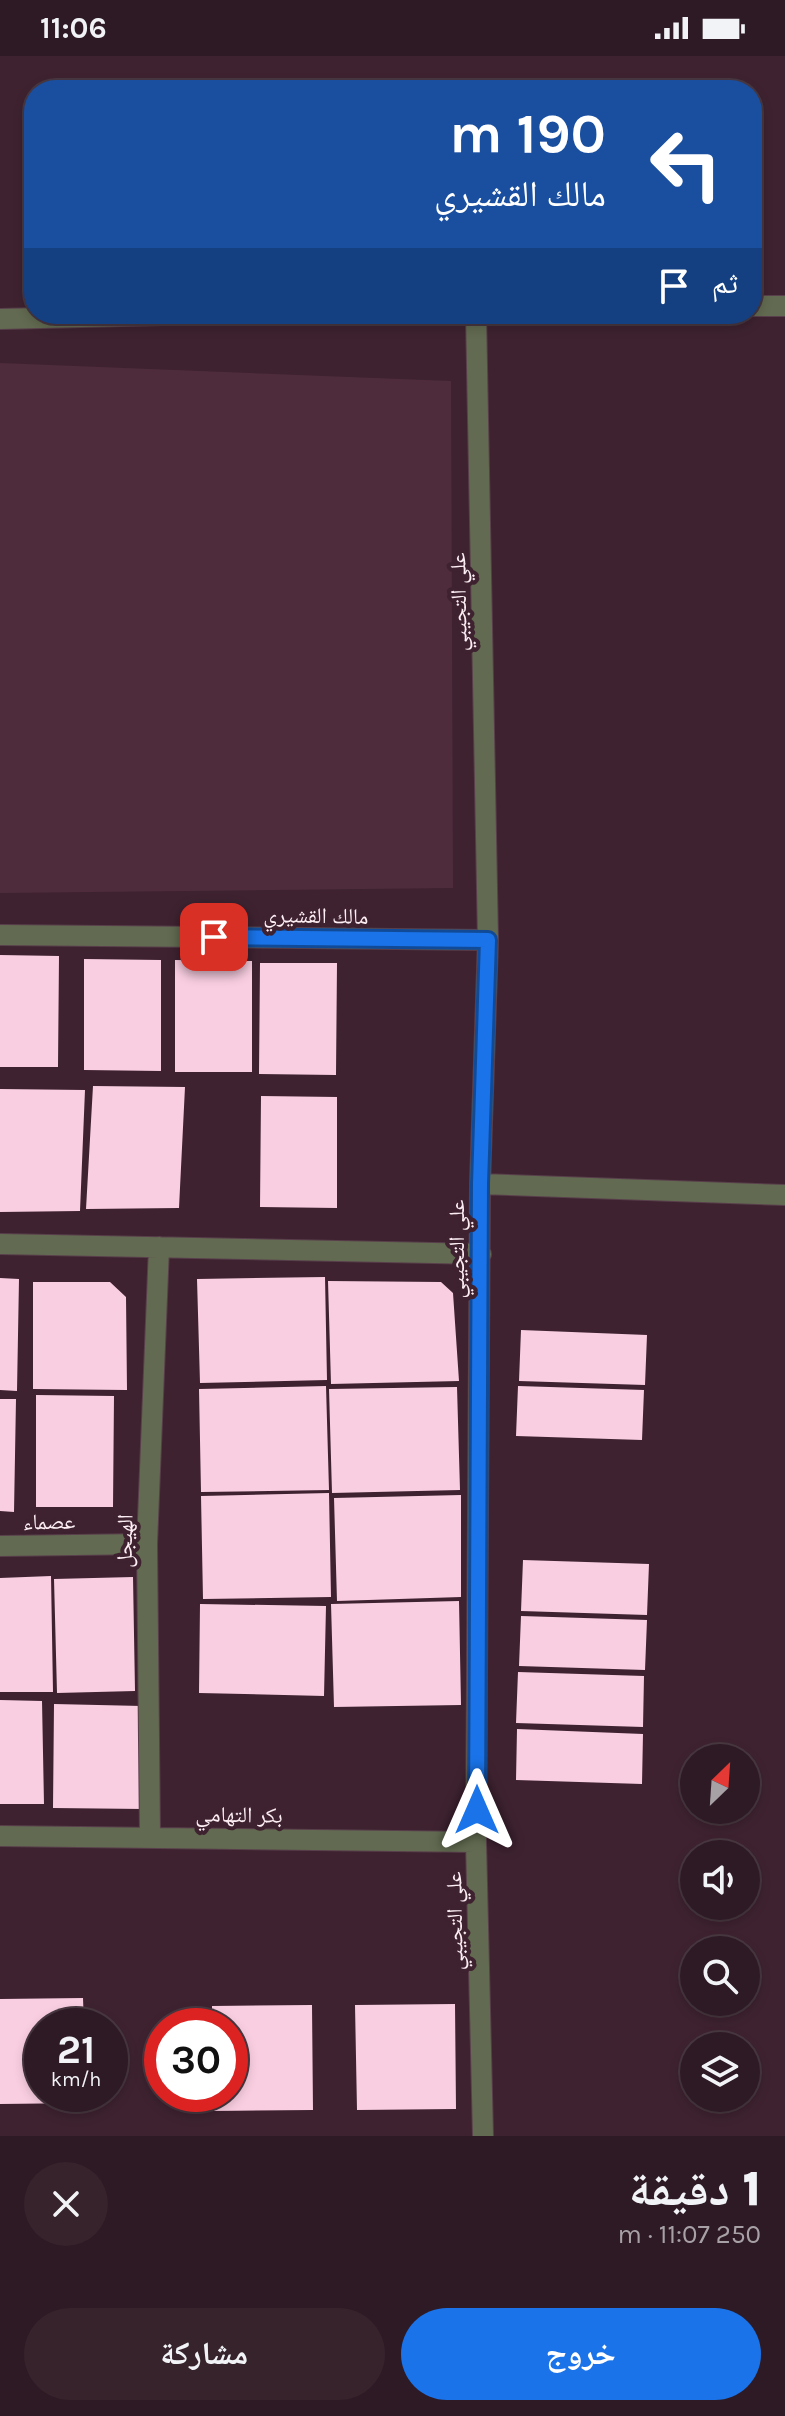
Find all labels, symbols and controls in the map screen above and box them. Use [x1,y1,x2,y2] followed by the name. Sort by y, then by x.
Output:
[40,10,107,46] text: 11:06
[449,101,606,166] text: 190 m
[634,112,738,216] icon: left
[434,173,606,215] text: مالك القشيري
[652,264,696,308] icon: arrive
[712,265,738,301] text: ثم
[445,552,476,652] street label: علي التجيبي
[263,902,369,934] street label: مالك القشيري
[180,903,248,971] pin
[192,915,236,959] icon: arrive
[444,1200,474,1298] street label: علي التجيبي
[23,1509,75,1535] street label: عصماء
[112,1514,138,1568] street label: الهيجل
[680,1744,760,1824] north arrow
[680,1744,760,2112] map controls
[435,1768,519,1852] position arrow
[195,1801,283,1832] street label: بكر التهامي
[680,1840,760,1920] button: sound
[441,1871,472,1971] street label: علي التجيبي
[680,1936,760,2016] button: search
[144,2008,248,2112] speed limit sign: 30
[57,2026,95,2073] text: 21
[680,2032,760,2112] button: layers
[51,2068,101,2091] text: km/h
[629,2161,761,2217] text: 1 دقيقة
[24,2162,108,2246] button: close
[617,2219,761,2250] text: 250 m · 11:07
[24,2308,385,2400] button: مشاركة
[401,2308,761,2400] button: خروج

